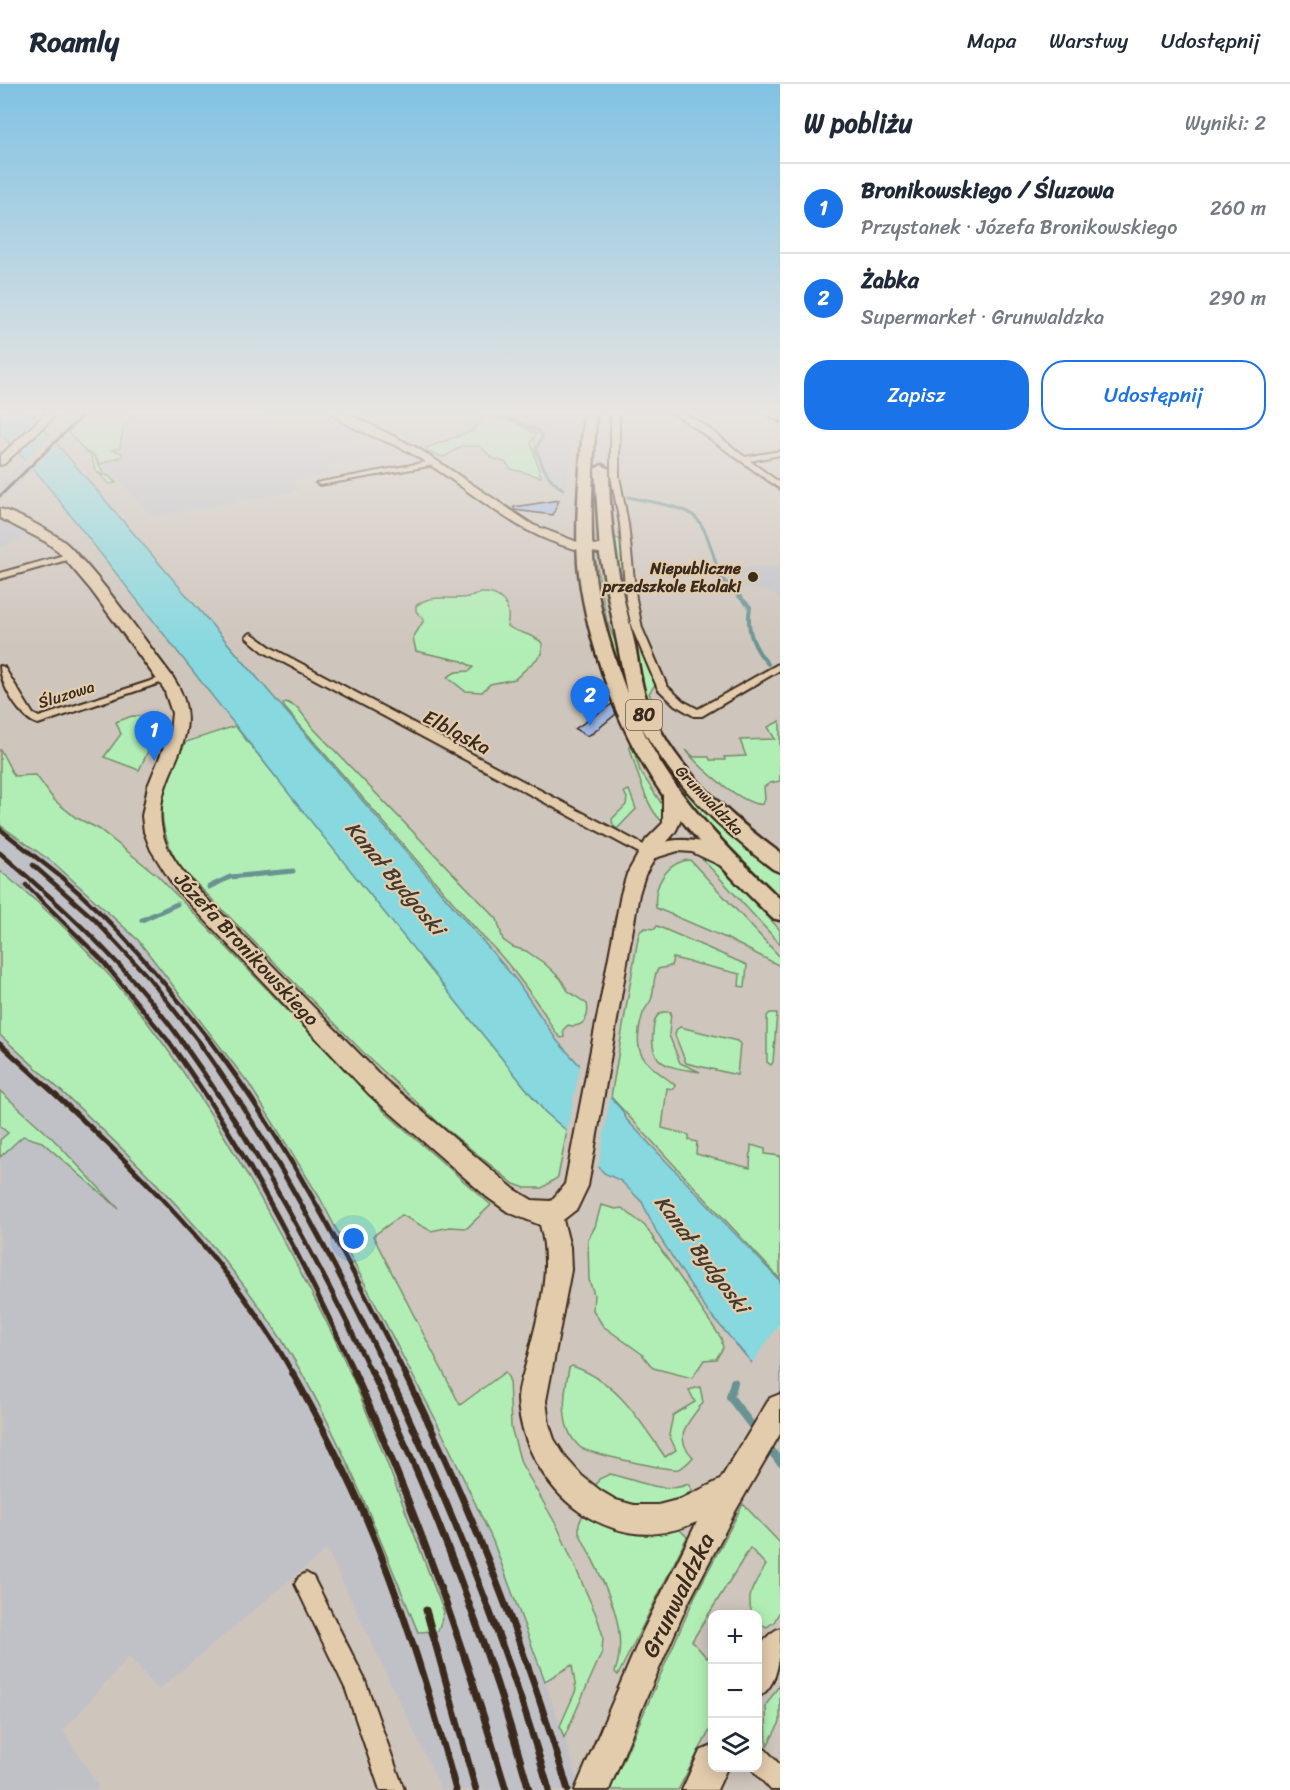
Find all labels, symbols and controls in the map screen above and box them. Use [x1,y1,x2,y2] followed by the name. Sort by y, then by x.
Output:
[30,17,119,66] text: Roamly
[967,22,1016,60] text: Mapa
[1049,22,1128,60] text: Warstwy
[1161,22,1260,60] text: Udostępnij
[804,100,913,146] text: W pobliżu
[1185,106,1266,141] text: Wyniki: 2
[861,171,1114,210] text: Bronikowskiego / Śluzowa
[819,191,828,226] text: 1
[1210,191,1266,226] text: 260 m
[861,210,1177,245] text: Przystanek · Józefa Bronikowskiego
[861,261,919,300] text: Żabka
[818,281,829,316] text: 2
[1209,281,1266,316] text: 290 m
[861,300,1104,335] text: Supermarket · Grunwaldzka
[804,360,1029,430] button: Zapisz
[1041,360,1266,430] button: Udostępnij
[602,554,742,601] place label: Niepubliczne przedszkole Ekolaki
[746,570,760,584] marker: Niepubliczne przedszkole Ekolaki
[34,672,98,717] street label: Śluzowa
[570,676,610,726] pin: 2
[416,700,497,765] street label: Elbląska
[626,700,662,730] road number: 80
[134,712,174,761] pin: 1
[668,758,751,843] street label: Grunwaldzka
[335,812,458,947] water label: Kanał Bydgoski
[165,863,328,1035] street label: Józefa Bronikowskiego
[644,1186,762,1325] water label: Kanał Bydgoski
[339,1224,368,1253] your location
[630,1525,726,1665] street label: Grunwaldzka
[708,1610,762,1772] map controls
[708,1610,762,1664] button: +
[708,1664,762,1718] button: −
[708,1718,762,1772] button: layers

